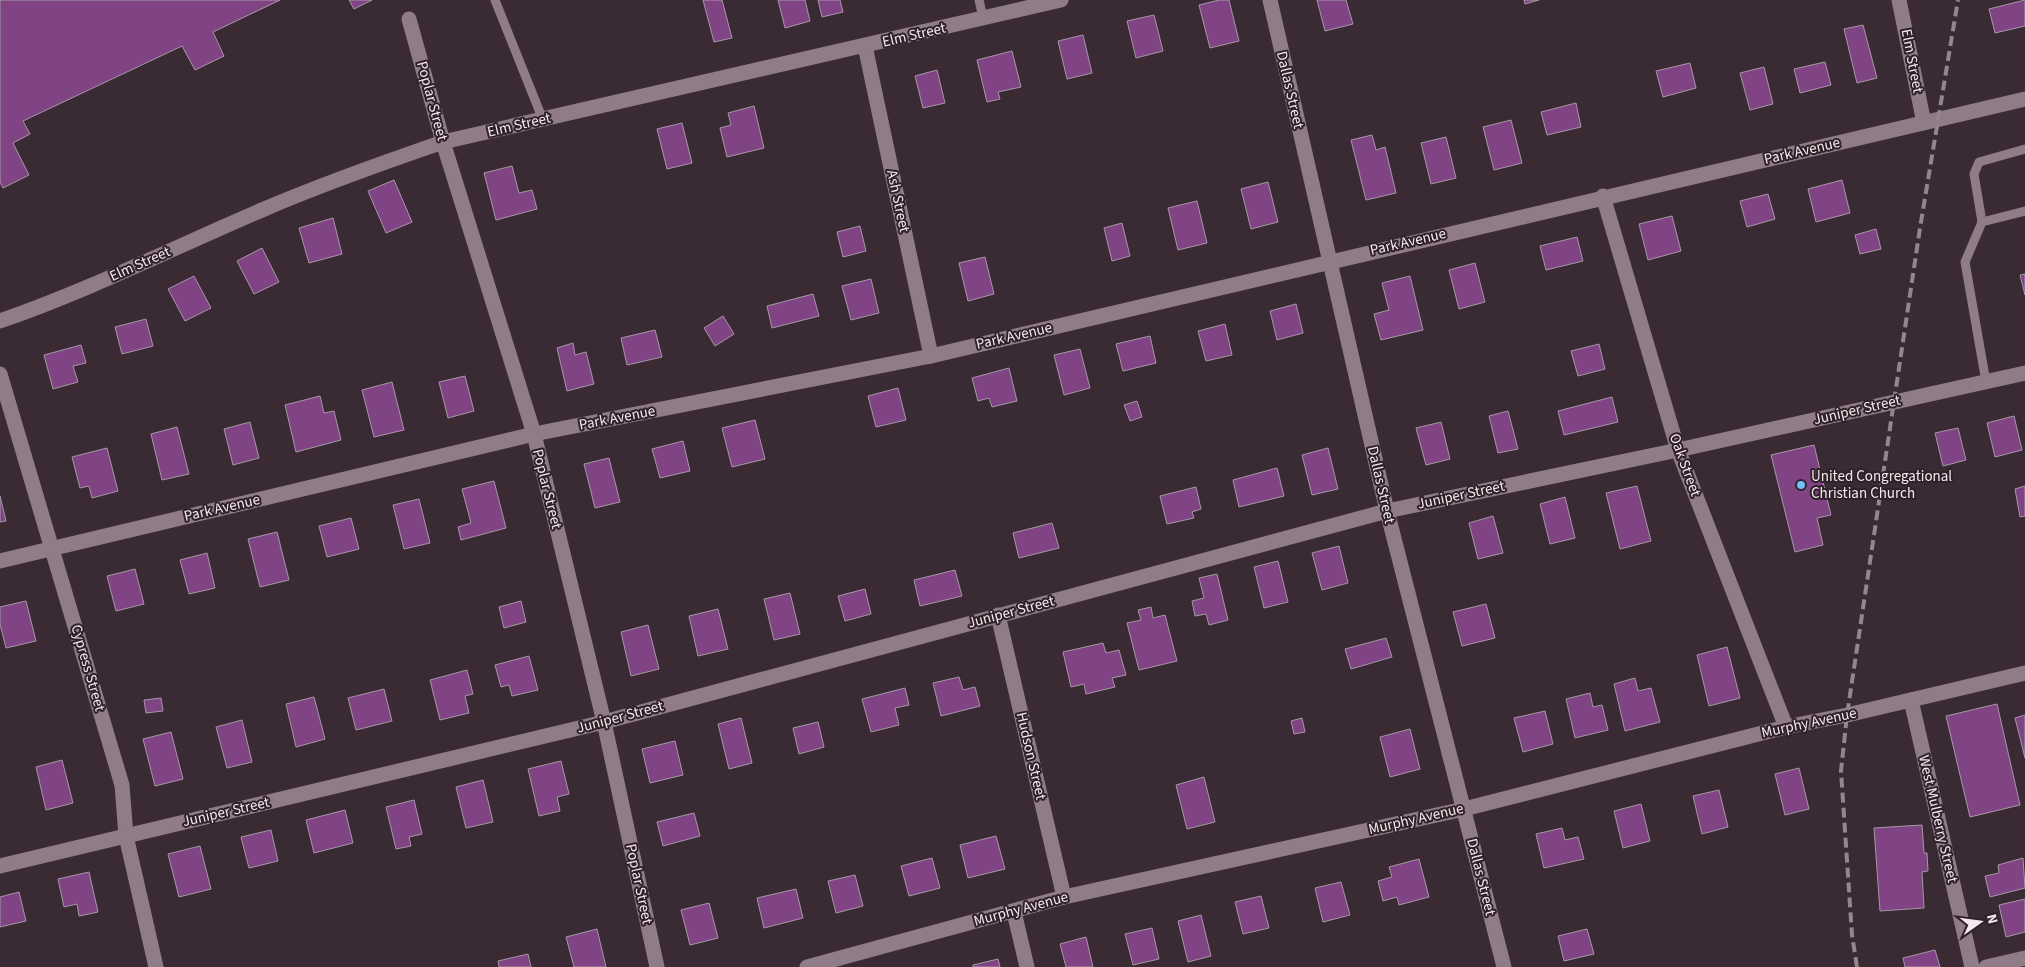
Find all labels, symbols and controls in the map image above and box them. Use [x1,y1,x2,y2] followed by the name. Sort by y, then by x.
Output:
[880,17,948,53] street label: Elm Street
[1896,27,1928,95] street label: Elm Street
[1271,49,1309,131] street label: Dallas Street
[411,59,453,143] street label: Poplar Street
[485,107,553,143] street label: Elm Street
[1762,132,1842,170] street label: Park Avenue
[881,168,915,234] street label: Ash Street
[1368,223,1448,261] street label: Park Avenue
[106,241,174,287] street label: Elm Street
[974,317,1054,355] street label: Park Avenue
[1811,390,1903,430] street label: Juniper Street
[577,400,657,436] street label: Park Avenue
[1664,431,1706,499] street label: Oak Street
[1362,444,1400,526] street label: Dallas Street
[527,447,567,531] street label: Poplar Street
[1811,466,1952,504] place label: United Congregational Christian Church
[1415,475,1507,515] street label: Juniper Street
[1795,479,1807,491] marker: United Congregational Christian Church
[182,489,262,527] street label: Park Avenue
[965,590,1057,634] street label: Juniper Street
[66,622,110,714] street label: Cypress Street
[574,695,666,739] street label: Juniper Street
[1759,703,1859,743] street label: Murphy Avenue
[1011,710,1051,802] street label: Hudson Street
[1913,753,1963,885] street label: West Mulberry Street
[180,792,272,832] street label: Juniper Street
[1366,798,1466,840] street label: Murphy Avenue
[1461,836,1501,918] street label: Dallas Street
[620,842,658,926] street label: Poplar Street
[971,886,1071,932] street label: Murphy Avenue
[1955,897,2005,947] north arrow
[1981,912,2002,926] text: N

